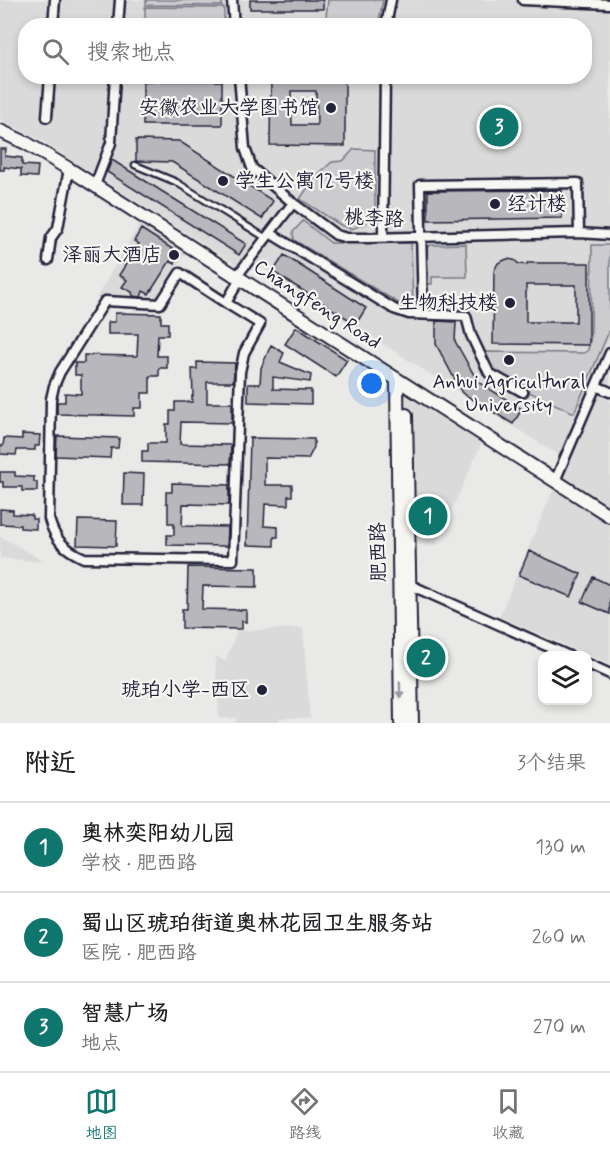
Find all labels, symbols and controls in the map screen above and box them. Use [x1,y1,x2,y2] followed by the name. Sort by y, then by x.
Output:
[18,18,592,84] search box
[39,35,72,68] icon: search
[87,39,175,67] text: 搜索地点
[139,95,319,122] place label: 安徽农业大学图书馆
[324,101,338,115] marker: 安徽农业大学图书馆
[480,104,518,150] pin: 3
[235,168,375,195] place label: 学生公寓12号楼
[216,174,230,188] marker: 学生公寓12号楼
[507,191,567,218] place label: 经计楼
[488,197,502,211] marker: 经计楼
[343,204,406,234] street label: 桃李路
[62,242,162,269] place label: 泽丽大酒店
[167,248,181,262] marker: 泽丽大酒店
[248,254,386,356] street label: Changfeng Road
[398,290,498,317] place label: 生物科技楼
[503,296,517,310] marker: 生物科技楼
[502,353,516,367] marker: Anhui Agricultural University
[357,369,386,398] your location
[432,369,586,419] place label: Anhui Agricultural University
[408,494,448,538] pin: 1
[365,521,393,582] street label: 肥西路
[406,636,446,680] pin: 2
[538,651,592,705] map controls
[538,651,592,705] button: layers
[121,677,250,704] place label: 琥珀小学-西区
[395,681,405,700] one-way arrow
[255,683,269,697] marker: 琥珀小学-西区
[24,747,76,781] text: 附近
[517,750,586,777] text: 3个结果
[81,820,235,848] text: 奥林奕阳幼儿园
[39,834,48,861] text: 1
[535,834,586,861] text: 130 m
[81,850,196,877] text: 学校 · 肥西路
[81,910,433,938] text: 蜀山区琥珀街道奥林花园卫生服务站
[39,924,48,951] text: 2
[532,924,586,951] text: 260 m
[81,940,196,967] text: 医院 · 肥西路
[81,1000,169,1028] text: 智慧广场
[39,1014,48,1041] text: 3
[533,1014,586,1041] text: 270 m
[81,1030,121,1057] text: 地点
[85,1085,118,1144] tab: 地图
[288,1085,321,1144] tab: 路线
[492,1085,525,1144] tab: 收藏

